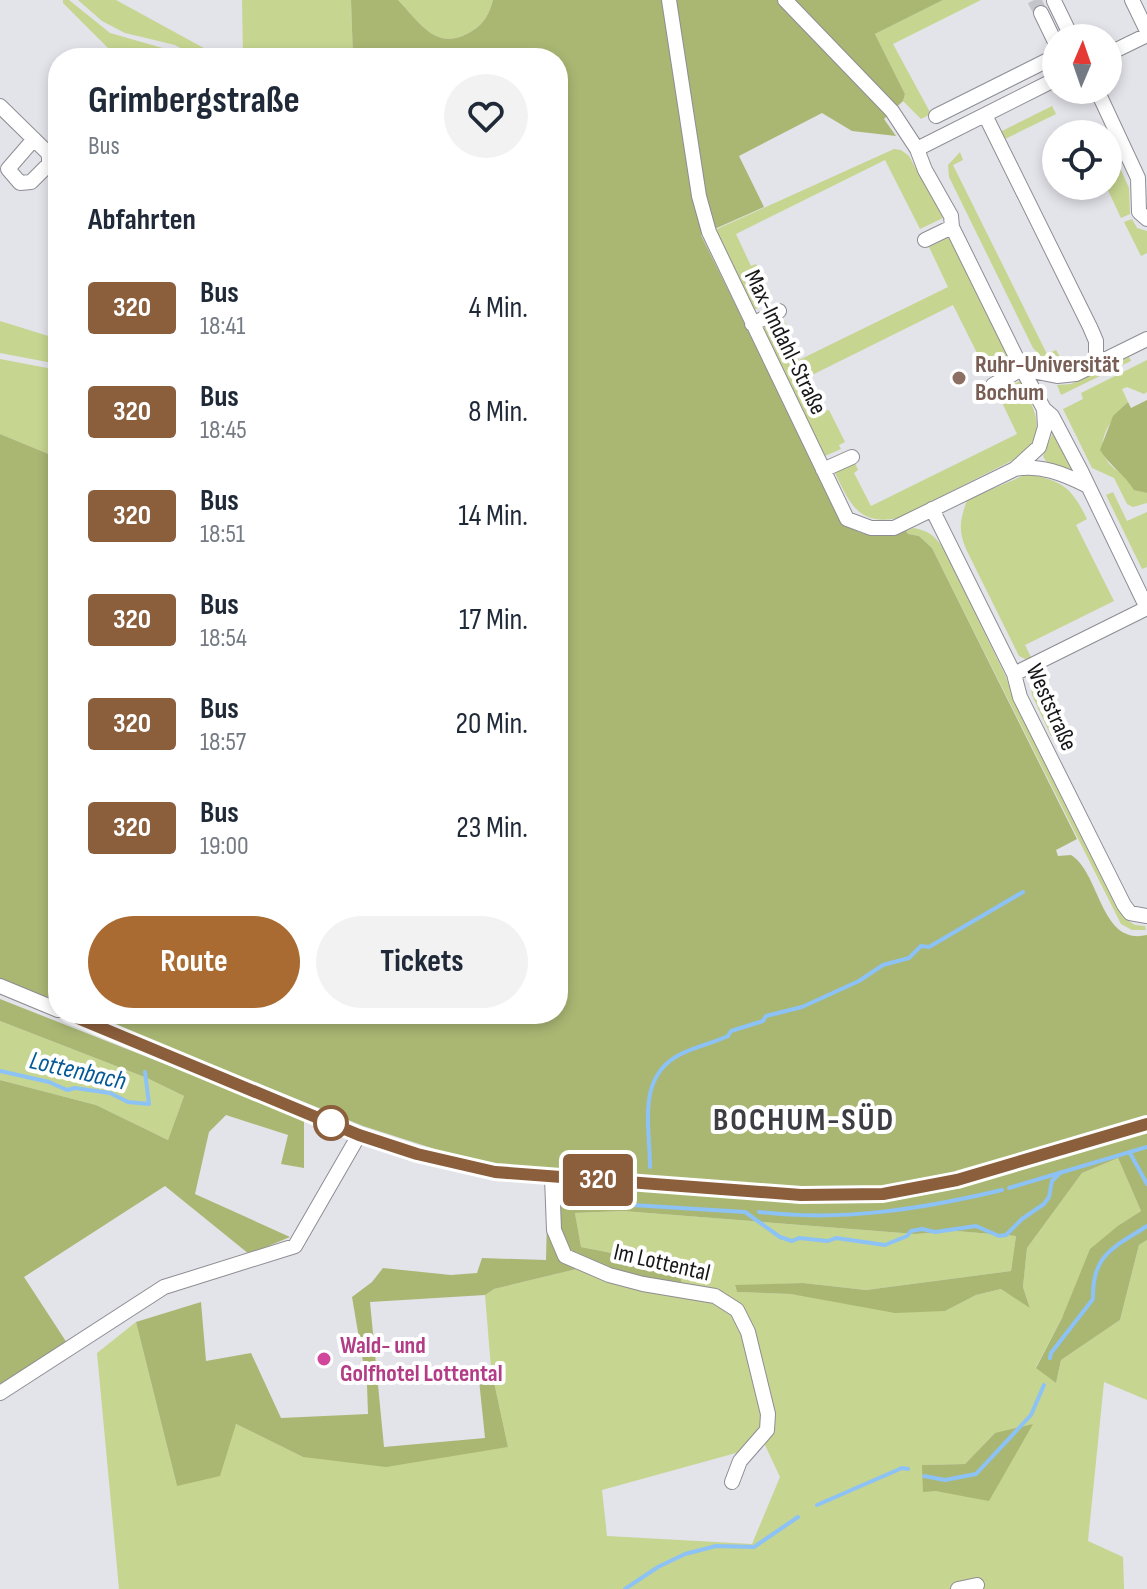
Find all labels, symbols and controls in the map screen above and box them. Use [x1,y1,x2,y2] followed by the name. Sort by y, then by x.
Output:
[1042,24,1122,104] north arrow
[1042,24,1122,200] map controls
[444,74,528,158] button: heart
[88,78,300,123] text: Grimbergstraße
[1042,120,1122,200] button: locate
[88,131,120,162] text: Bus
[88,202,196,238] text: Abfahrten
[738,265,833,419] street label: Max-Imdahl-Straße
[200,275,239,311] text: Bus
[469,290,528,326] text: 4 Min.
[113,291,151,324] text: 320
[200,311,245,342] text: 18:41
[975,350,1120,407] place label: Ruhr-Universität Bochum
[950,369,968,387] marker: Ruhr-Universität Bochum
[200,379,239,415] text: Bus
[468,394,528,430] text: 8 Min.
[113,395,151,428] text: 320
[200,415,247,446] text: 18:45
[200,483,239,519] text: Bus
[458,498,528,534] text: 14 Min.
[113,499,151,532] text: 320
[200,519,245,550] text: 18:51
[200,587,239,623] text: Bus
[459,602,528,638] text: 17 Min.
[113,603,151,636] text: 320
[200,623,247,654] text: 18:54
[1020,659,1084,755] street label: Weststraße
[200,691,239,727] text: Bus
[456,706,528,742] text: 20 Min.
[113,707,151,740] text: 320
[200,727,246,758] text: 18:57
[200,795,239,831] text: Bus
[456,810,528,846] text: 23 Min.
[113,811,151,844] text: 320
[200,831,249,862] text: 19:00
[88,916,300,1008] button: Route
[316,916,528,1008] button: Tickets
[26,1045,129,1098] water label: Lottenbach
[713,1101,895,1140] district label: BOCHUM-SÜD
[314,1106,348,1140] unlabelled marker
[552,1154,644,1206] line badge: 320
[579,1163,617,1196] text: 320
[611,1237,713,1288] street label: Im Lottental
[340,1331,503,1388] place label: Wald- und Golfhotel Lottental
[315,1350,333,1368] marker: Wald- und Golfhotel Lottental

